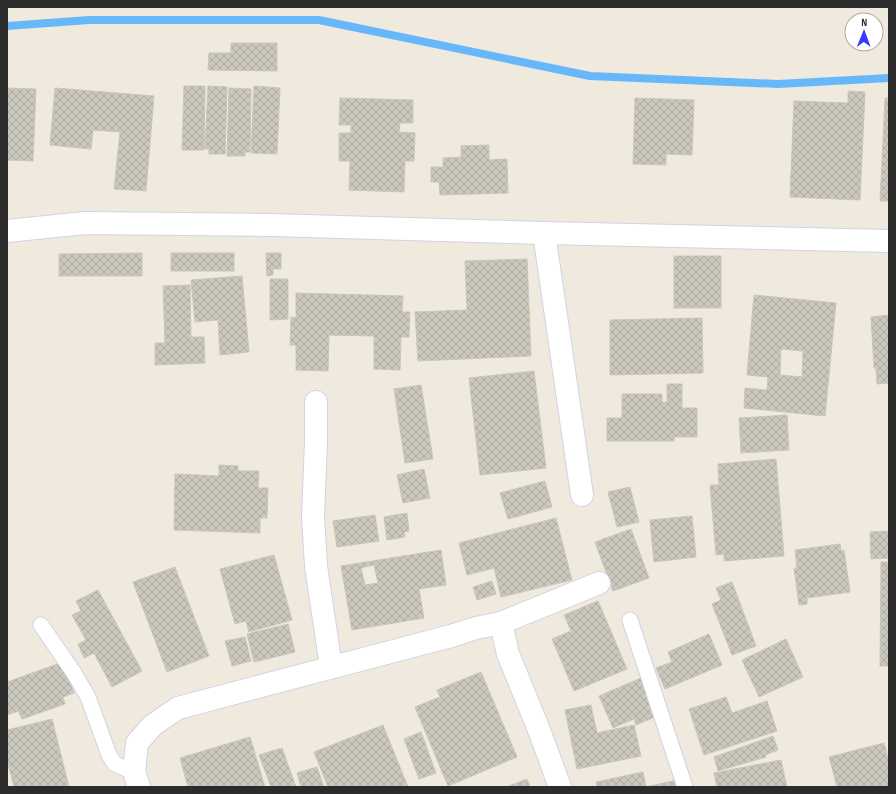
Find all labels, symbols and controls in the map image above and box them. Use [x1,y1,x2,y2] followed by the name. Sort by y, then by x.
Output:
[844,12,884,52] north arrow
[861,16,867,29] text: N

